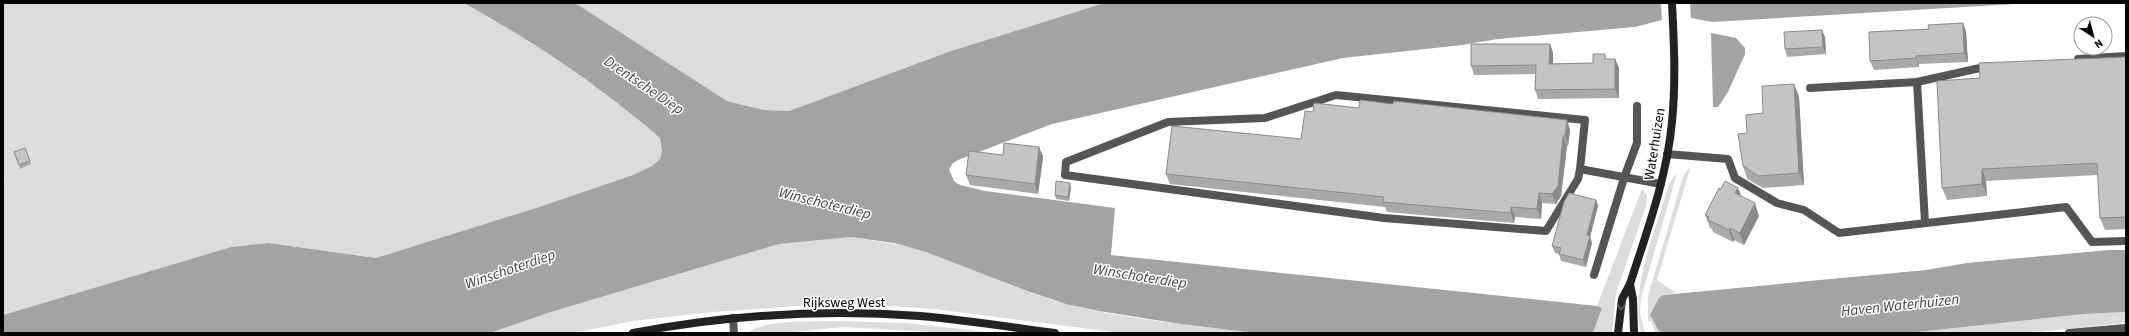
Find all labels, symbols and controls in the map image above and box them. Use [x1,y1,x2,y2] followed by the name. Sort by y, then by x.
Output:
[2073,16,2113,56] north arrow
[2091,35,2106,52] text: N
[600,51,688,120] water label: Drentsche Diep
[1639,107,1671,182] street label: Waterhuizen
[776,182,873,225] water label: Winschoterdiep
[462,244,558,295] water label: Winschoterdiep
[1092,259,1188,294] water label: Winschoterdiep
[1840,289,1960,322] water label: Haven Waterhuizen
[803,293,886,313] street label: Rijksweg West
[1616,304,1625,311] one-way arrow

